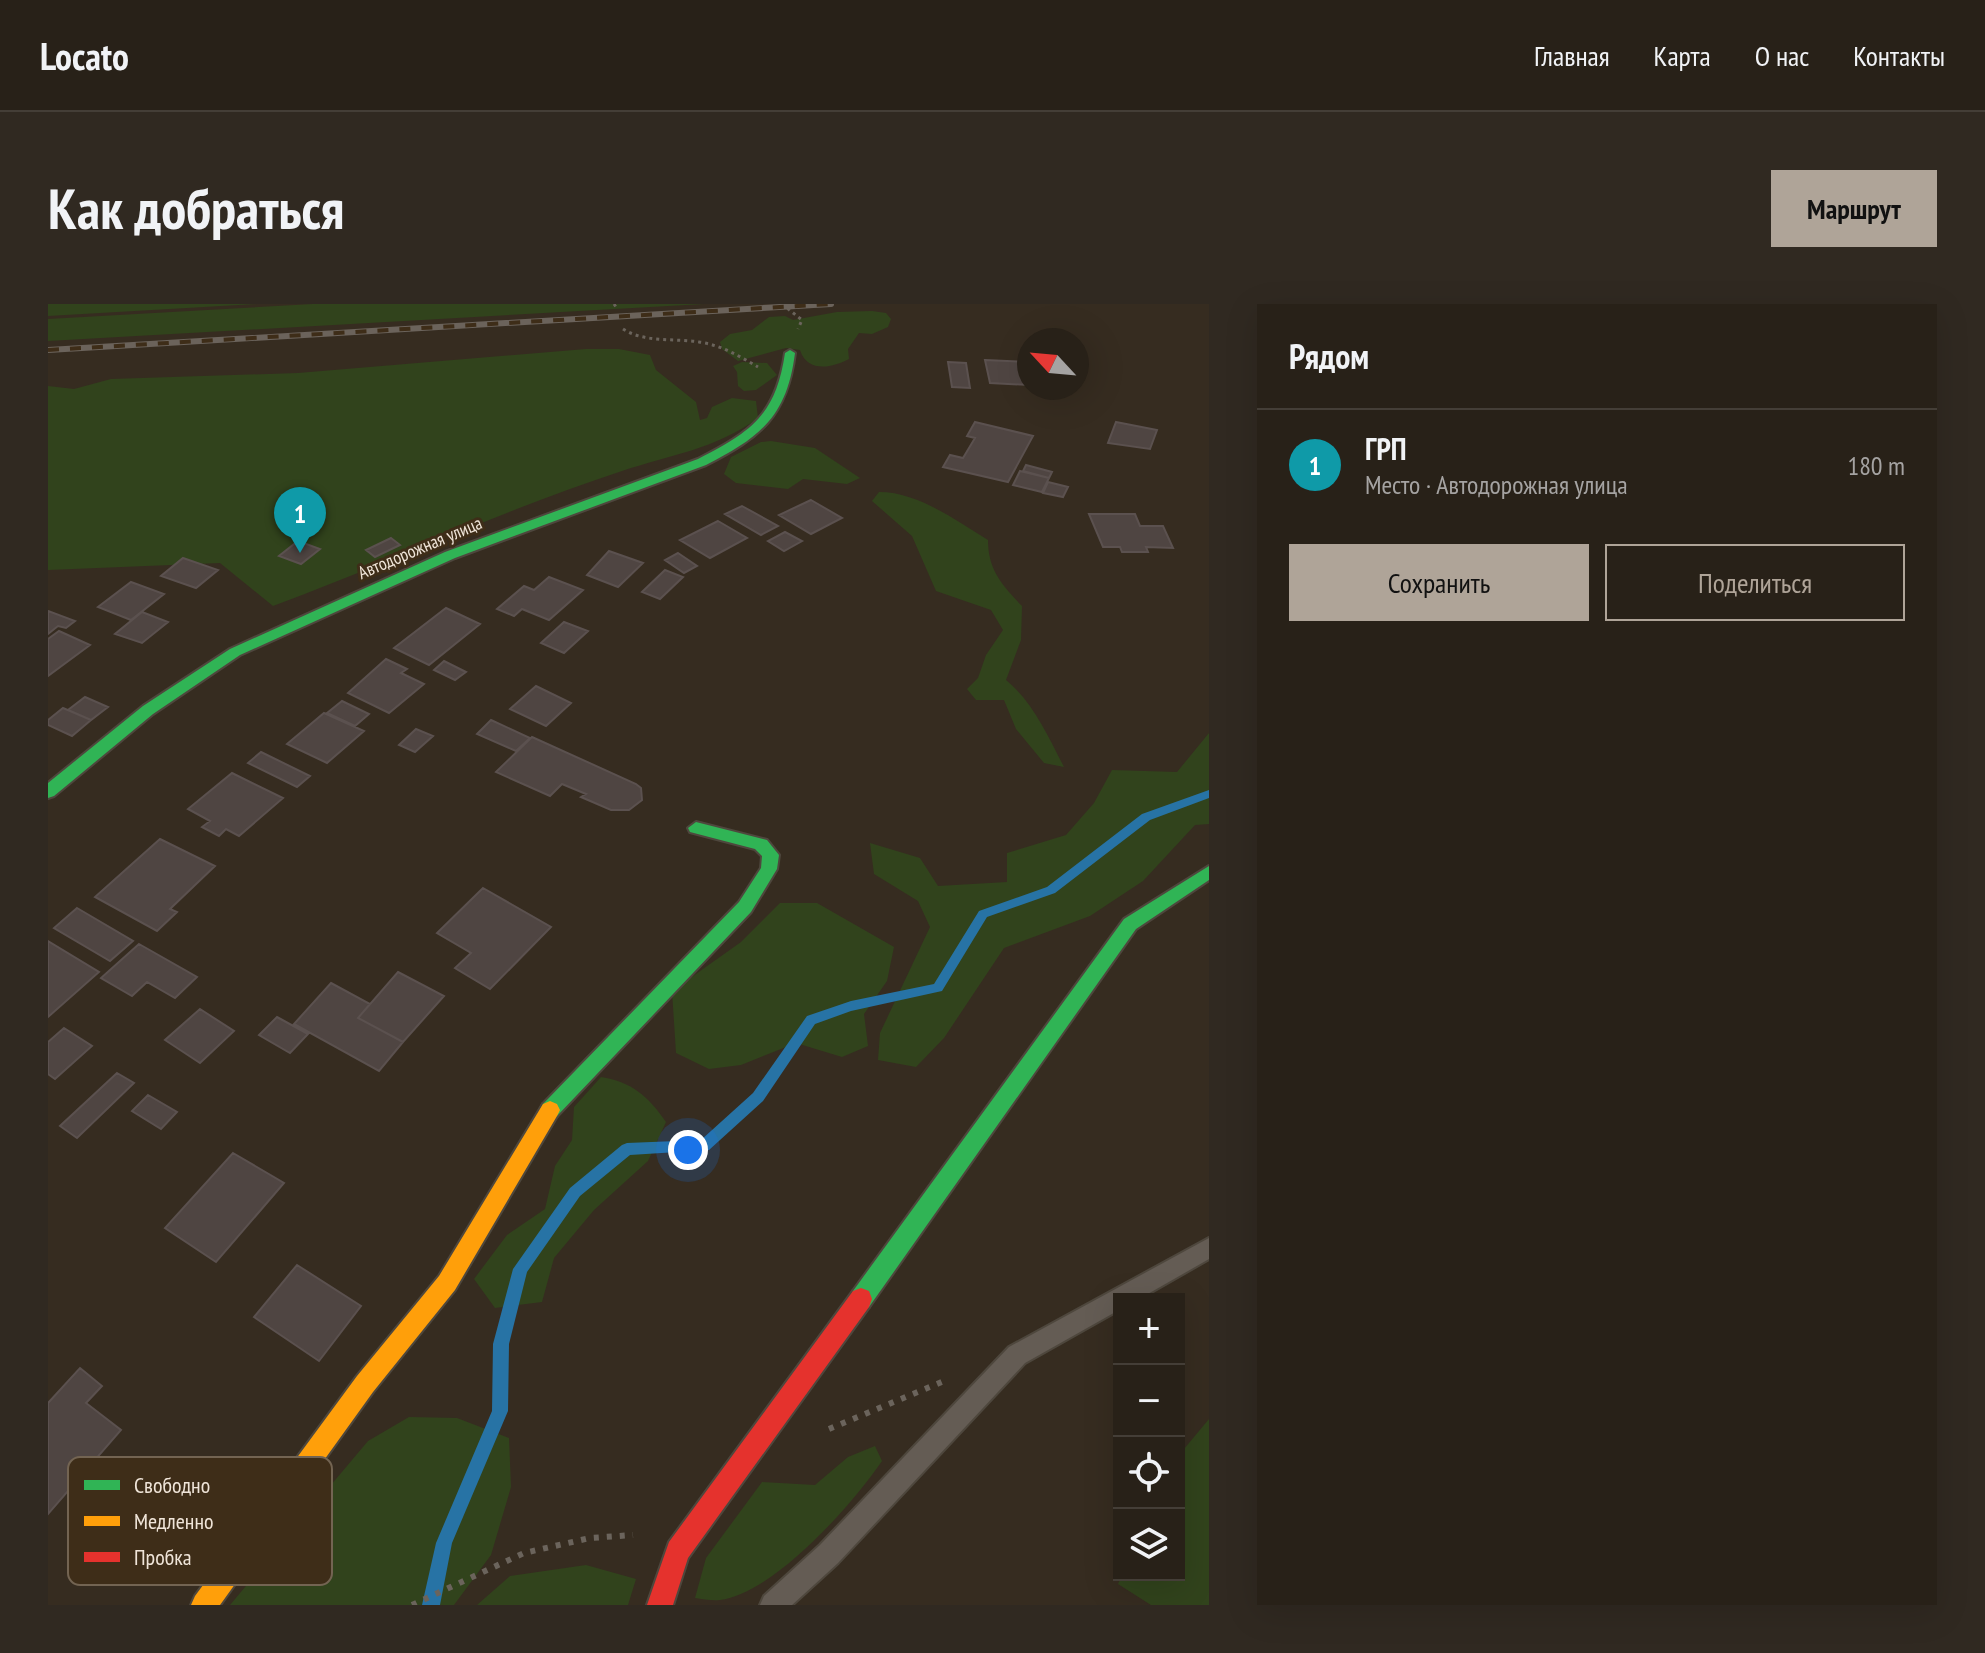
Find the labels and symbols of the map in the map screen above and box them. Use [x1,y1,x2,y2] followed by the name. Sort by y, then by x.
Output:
[1017,328,1089,400] north arrow
[274,487,326,553] pin: 1
[354,511,485,584] street label: Автодорожная улица
[668,1130,708,1170] your location
[68,1457,332,1585] legend
[134,1471,210,1499] text: Свободно
[134,1507,213,1535] text: Медленно
[134,1543,191,1571] text: Пробка

